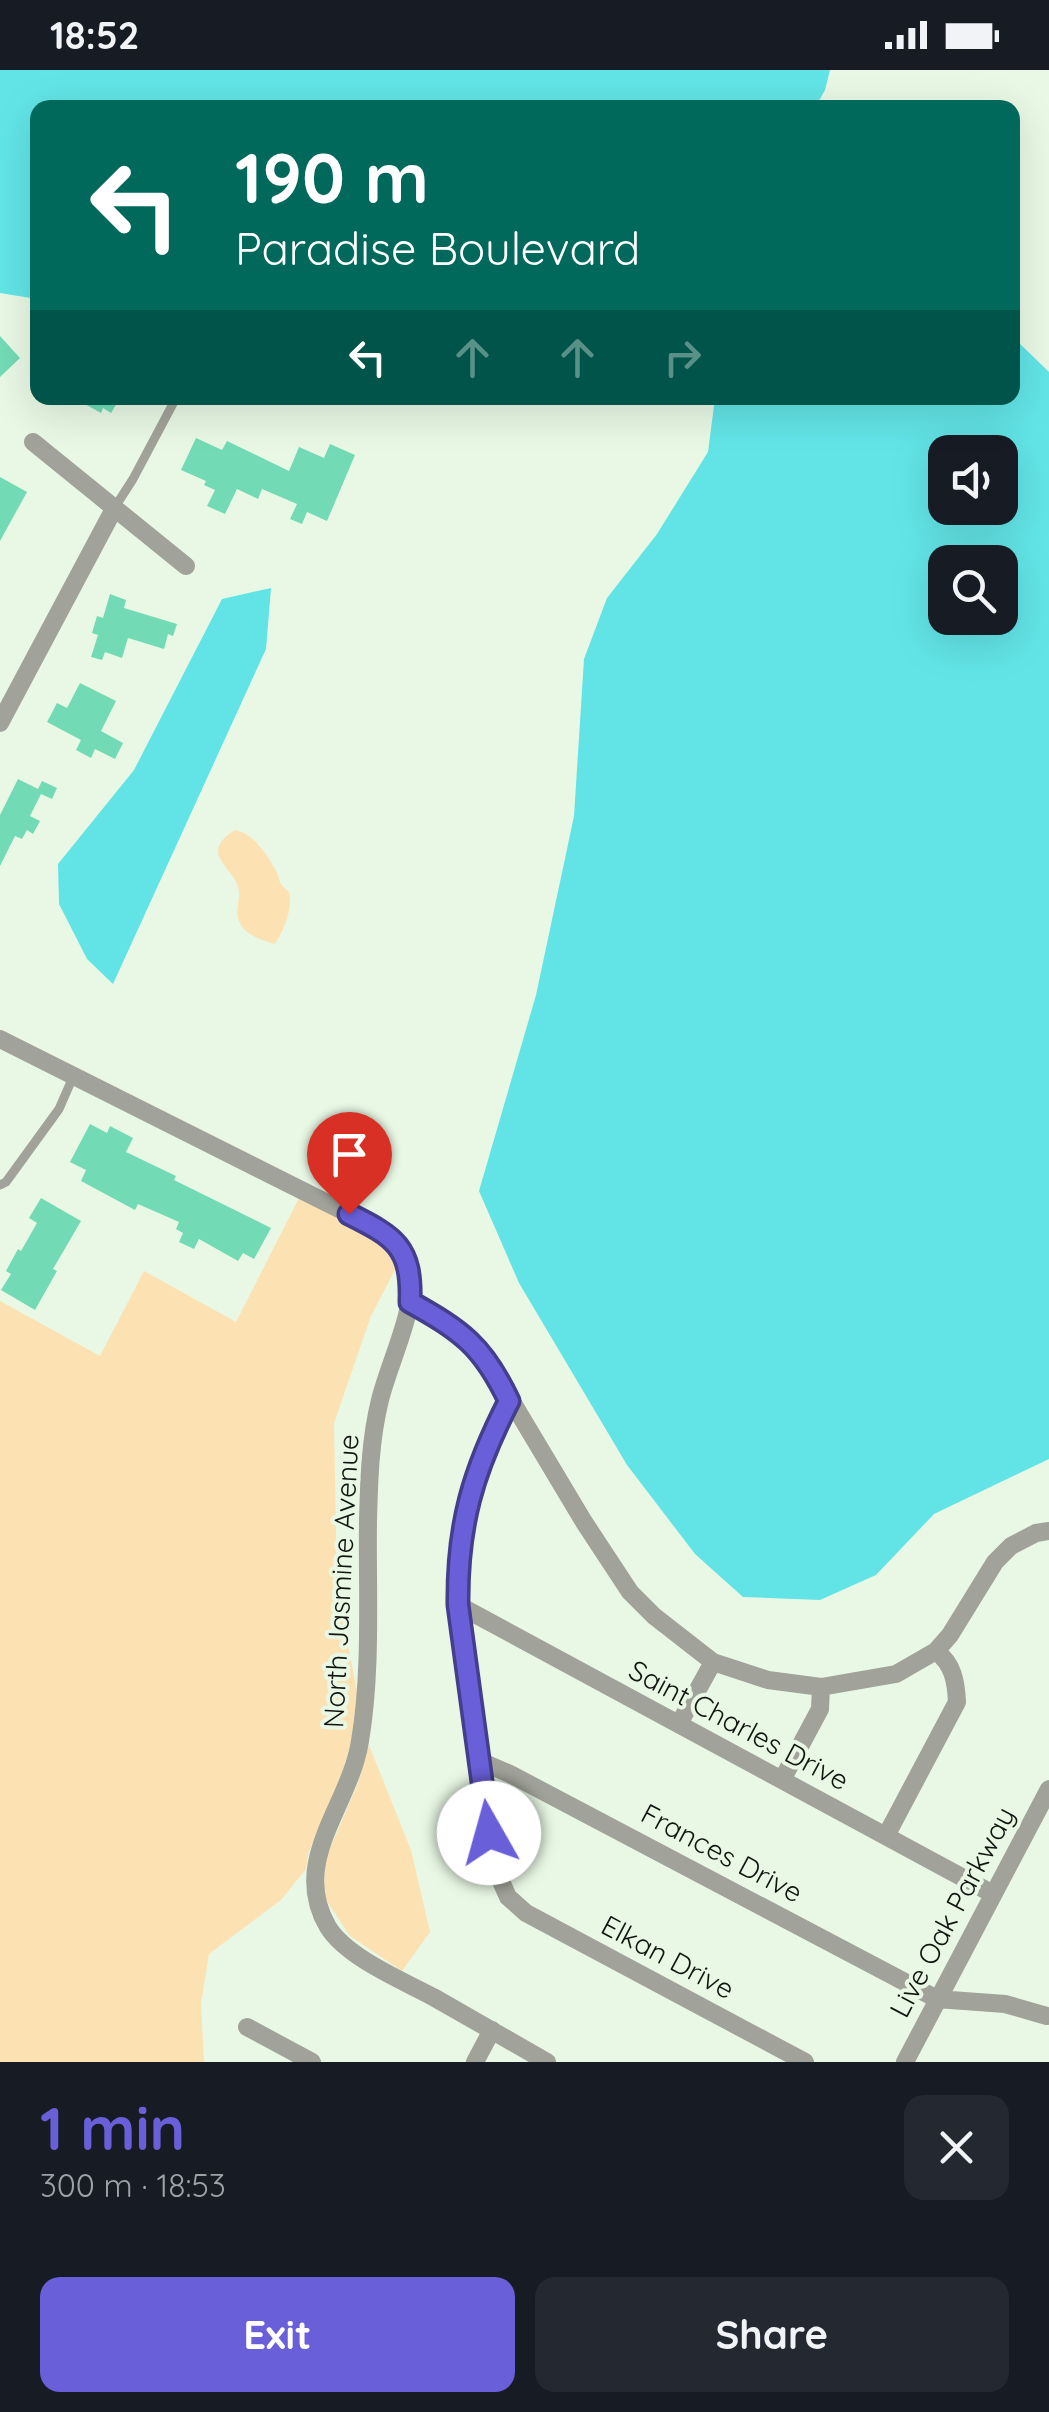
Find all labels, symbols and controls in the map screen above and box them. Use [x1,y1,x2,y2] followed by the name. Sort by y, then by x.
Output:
[50,11,140,59] text: 18:52
[235,133,429,221] text: 190 m
[70,140,200,270] icon: left
[235,220,640,276] text: Paradise Boulevard
[340,330,395,385] icon: left
[445,330,500,385] icon: ahead
[550,330,605,385] icon: ahead
[655,330,710,385] icon: right
[928,435,1018,635] map controls
[928,435,1018,525] button: sound
[928,545,1018,635] button: search
[307,1112,392,1215] pin
[322,1127,377,1182] icon: arrive
[315,1433,366,1729] street label: North Jasmine Avenue
[623,1652,855,1797] street label: Saint Charles Drive
[437,1781,541,1885] position arrow
[636,1795,809,1910] street label: Frances Drive
[881,1801,1022,2023] street label: Live Oak Parkway
[596,1907,741,2006] street label: Elkan Drive
[40,2090,185,2165] text: 1 min
[904,2095,1009,2200] button: close
[40,2165,226,2205] text: 300 m · 18:53
[40,2277,515,2392] button: Exit
[535,2277,1009,2392] button: Share

